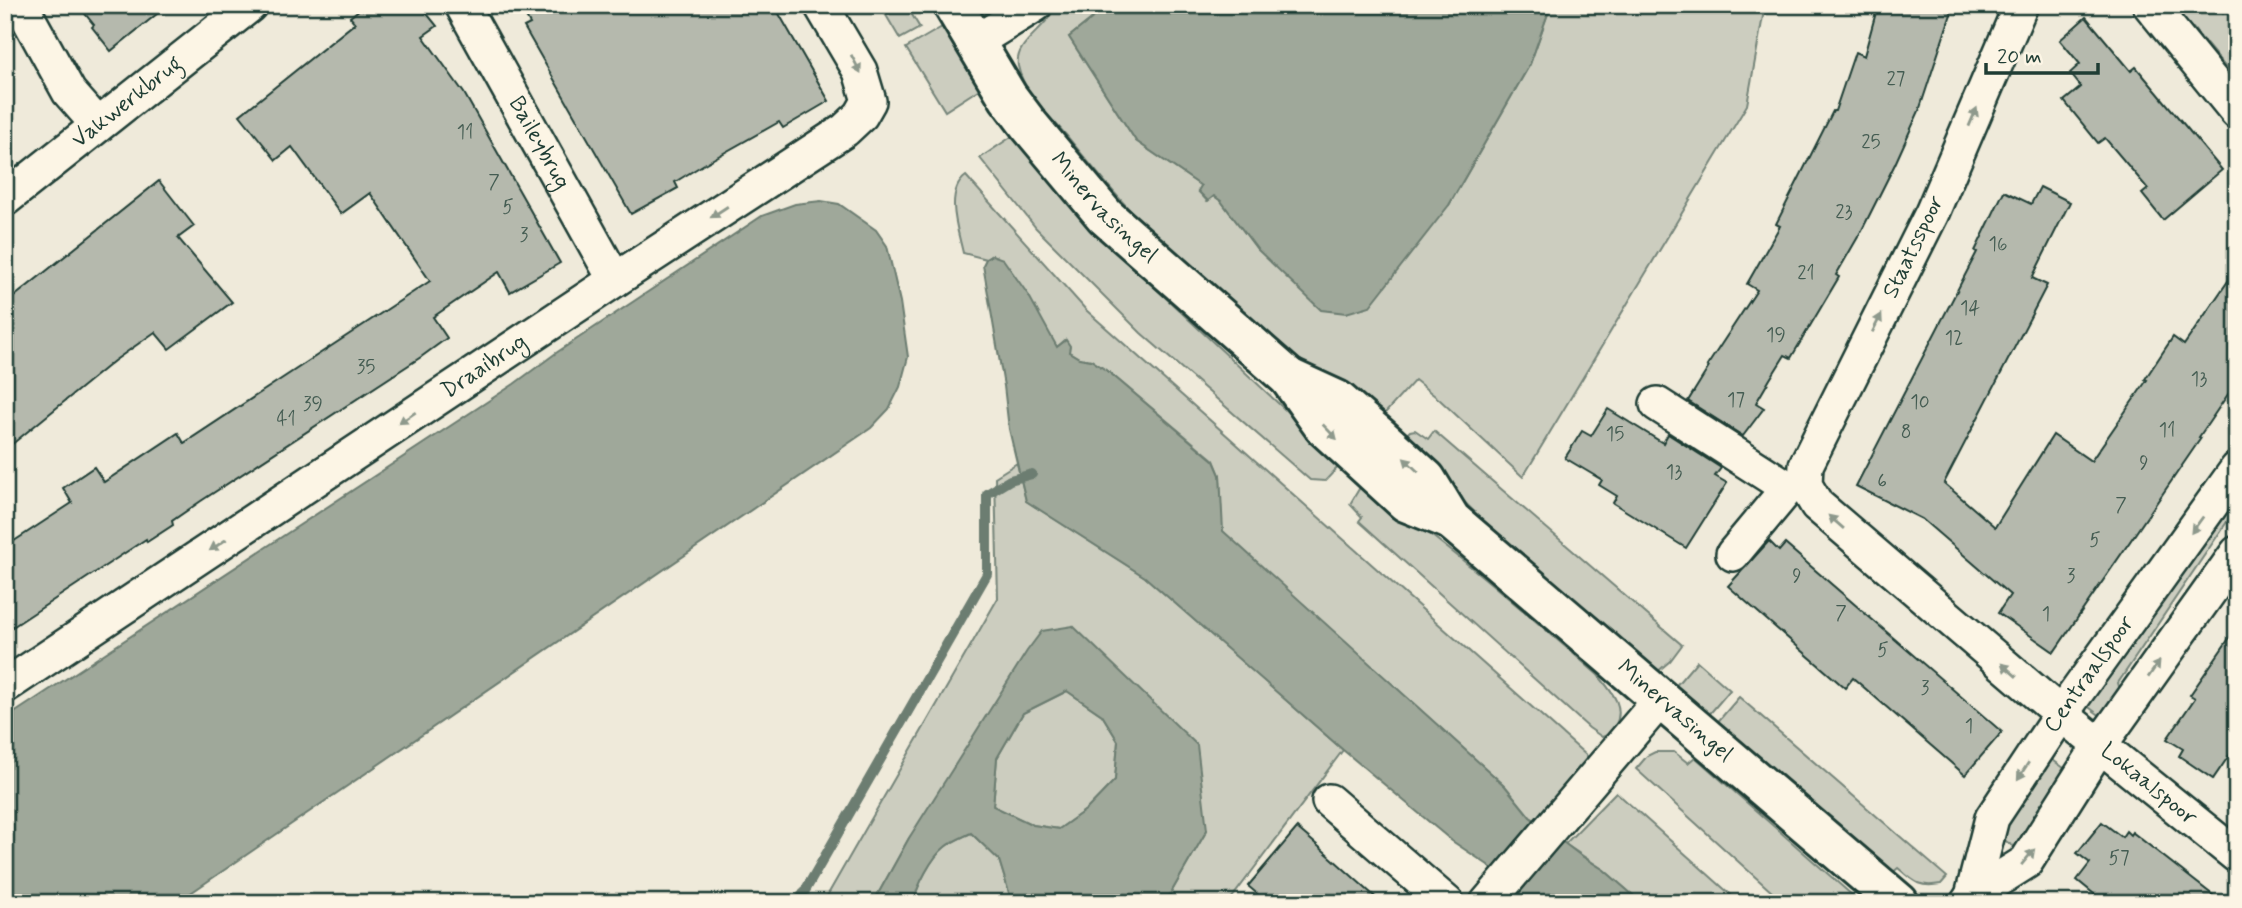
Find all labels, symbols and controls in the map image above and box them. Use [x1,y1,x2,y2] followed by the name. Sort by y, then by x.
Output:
[1986,32,2098,76] scale bar
[1997,43,2042,71] text: 20 m
[66,49,190,155] street label: Vakwerkbrug
[850,54,861,74] one-way arrow
[1887,67,1905,92] house number: 27
[501,91,577,196] street label: Baileybrug
[1967,107,1979,127] one-way arrow
[457,120,473,145] house number: 11
[1861,130,1881,155] house number: 25
[1043,146,1164,270] street label: Minervasingel
[488,170,500,195] house number: 7
[1876,190,1952,304] street label: Staatsspoor
[502,195,514,220] house number: 5
[1835,200,1853,225] house number: 23
[709,205,729,218] one-way arrow
[520,223,529,248] house number: 3
[1988,232,2008,257] house number: 16
[1797,261,1815,286] house number: 21
[1960,296,1980,321] house number: 14
[1871,313,1882,333] one-way arrow
[1766,323,1786,348] house number: 19
[1945,326,1963,351] house number: 12
[436,328,534,406] street label: Draaibrug
[357,355,375,380] house number: 35
[2191,367,2207,392] house number: 13
[1727,388,1745,413] house number: 17
[1910,390,1930,415] house number: 10
[303,392,323,417] house number: 39
[276,407,296,432] house number: 41
[397,412,417,425] one-way arrow
[2159,418,2175,443] house number: 11
[1901,420,1911,445] house number: 8
[1606,422,1624,447] house number: 15
[1321,423,1337,440] one-way arrow
[2139,451,2149,476] house number: 9
[1403,458,1420,474] one-way arrow
[1666,460,1682,485] house number: 13
[1877,469,1887,494] house number: 6
[2115,493,2127,518] house number: 7
[1827,514,1845,530] one-way arrow
[2190,516,2204,534] one-way arrow
[2089,528,2101,553] house number: 5
[208,538,227,551] one-way arrow
[1792,564,1802,589] house number: 9
[2067,564,2076,589] house number: 3
[1835,601,1847,626] house number: 7
[2042,602,2050,627] house number: 1
[2037,610,2142,739] street label: Centraalspoor
[1877,638,1889,663] house number: 5
[1610,653,1739,769] street label: Minervasingel
[2147,660,2161,678] one-way arrow
[2000,662,2018,677] one-way arrow
[1921,676,1930,701] house number: 3
[1965,714,1973,739] house number: 1
[2094,736,2203,833] street label: Lokaalspoor
[2017,761,2030,780] one-way arrow
[2109,846,2129,871] house number: 57
[2020,848,2035,866] one-way arrow

